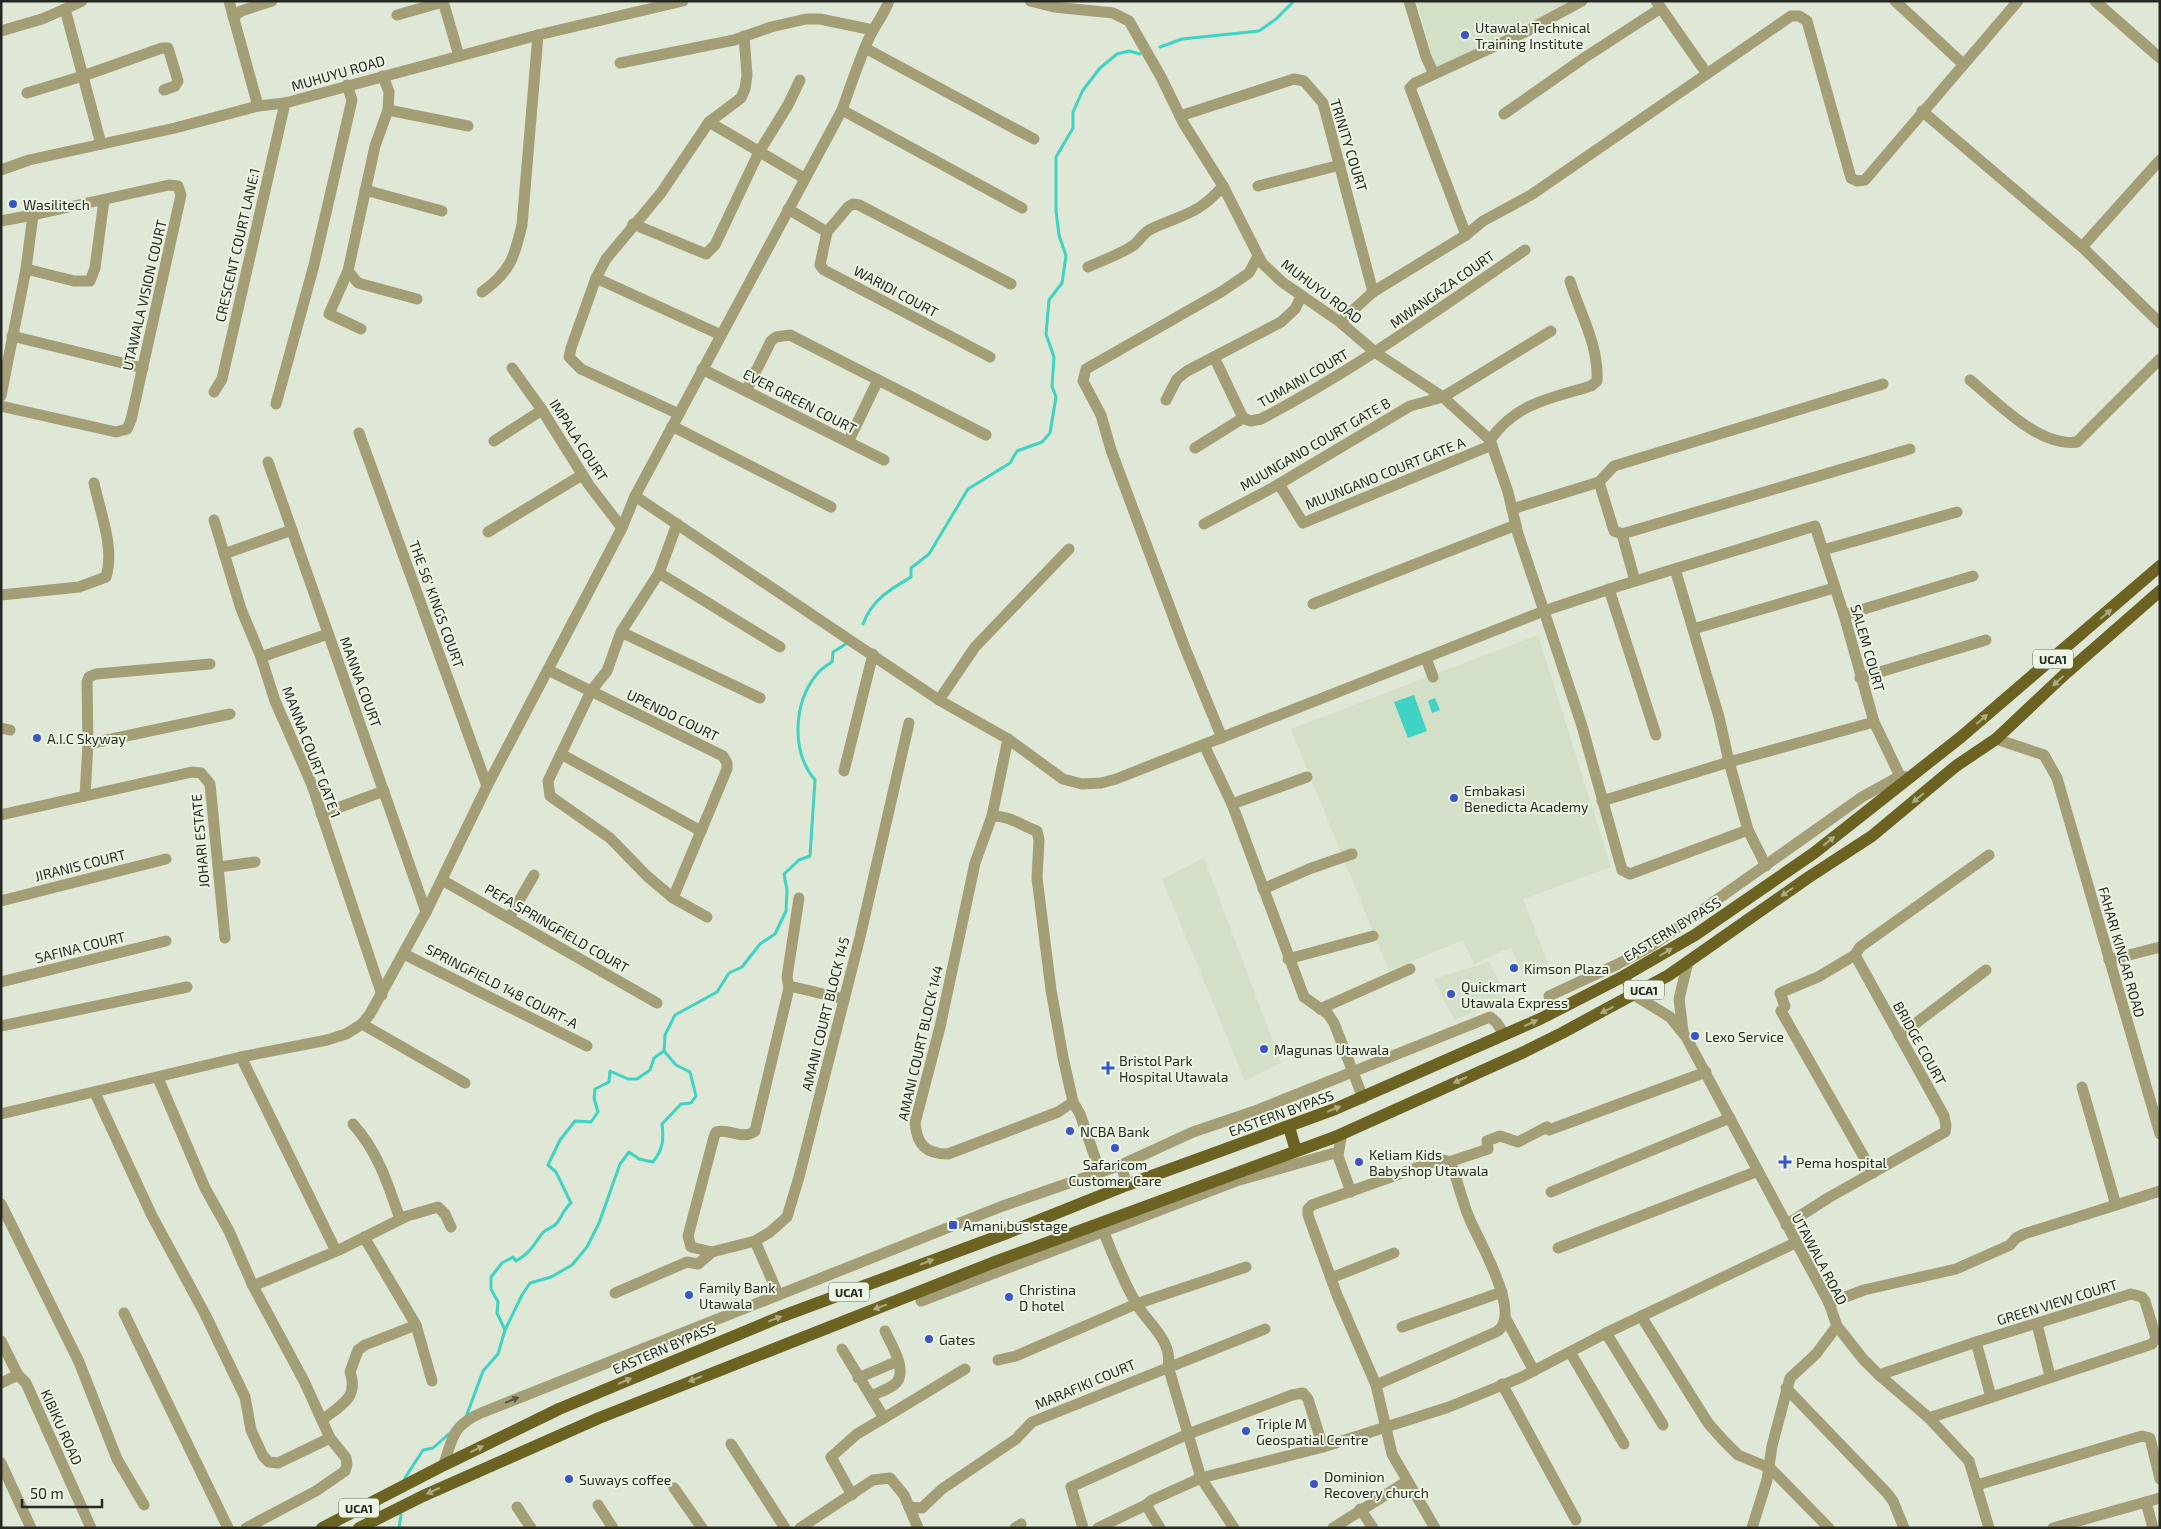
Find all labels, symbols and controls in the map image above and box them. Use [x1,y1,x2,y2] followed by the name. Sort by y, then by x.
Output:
[1475,19,1591,52] place label: Utawala Technical Training Institute
[1459,29,1471,41] marker: Utawala Technical Training Institute
[289,52,387,94] street label: MUHUYU ROAD
[1327,97,1371,193] street label: TRINITY COURT
[211,166,263,324] street label: CRESCENT COURT LANE:1
[23,196,90,213] place label: Wasilitech
[7,198,19,210] marker: Wasilitech
[118,218,170,372] street label: UTAWALA VISION COURT
[1386,247,1498,331] street label: MWANGAZA COURT
[1278,255,1366,327] street label: MUHUYU ROAD
[851,262,941,320] street label: WARIDI COURT
[1255,345,1351,411] street label: TUMAINI COURT
[740,365,860,437] street label: EVER GREEN COURT
[1237,394,1393,494] street label: MUUNGANO COURT GATE B
[546,396,612,484] street label: IMPALA COURT
[1303,433,1468,513] street label: MUUNGANO COURT GATE A
[406,538,468,670] street label: THE 56' KINGS COURT
[1847,602,1889,694] street label: SALEM COURT
[2099,608,2112,619] one-way arrow
[337,634,385,730] street label: MANNA COURT
[2033,650,2073,669] road number: UCA1
[2052,675,2064,687] one-way arrow
[279,684,345,820] street label: MANNA COURT GATE 1
[624,685,722,745] street label: UPENDO COURT
[1976,714,1988,725] one-way arrow
[47,730,126,747] place label: A.I.C Skyway
[31,732,43,744] marker: A.I.C Skyway
[1464,782,1589,815] place label: Embakasi Benedicta Academy
[1448,792,1460,804] marker: Embakasi Benedicta Academy
[1912,792,1925,803] one-way arrow
[187,793,213,889] street label: JOHARI ESTATE
[1822,835,1835,846] one-way arrow
[33,845,127,885] street label: JIRANIS COURT
[482,880,632,976] street label: PEFA SPRINGFIELD COURT
[2095,885,2149,1019] street label: FAHARI KINCAR ROAD
[1780,887,1793,897] one-way arrow
[1620,893,1724,965] street label: EASTERN BYPASS
[33,928,127,966] street label: SAFINA COURT
[798,935,852,1093] street label: AMANI COURT BLOCK 145
[423,940,581,1032] street label: SPRINGFIELD 148 COURT-A
[1660,948,1673,957] one-way arrow
[1524,960,1609,977] place label: Kimson Plaza
[1508,962,1520,974] marker: Kimson Plaza
[894,963,946,1123] street label: AMANI COURT BLOCK 144
[1461,978,1568,1011] place label: Quickmart Utawala Express
[1624,980,1664,1000] road number: UCA1
[1445,988,1457,1000] marker: Quickmart Utawala Express
[1890,998,1950,1088] street label: BRIDGE COURT
[1599,1006,1614,1014] one-way arrow
[1524,1019,1538,1027] one-way arrow
[1705,1028,1784,1045] place label: Lexo Service
[1689,1030,1701,1042] marker: Lexo Service
[1274,1041,1389,1058] place label: Magunas Utawala
[1258,1043,1270,1055] marker: Magunas Utawala
[1119,1052,1228,1085] place label: Bristol Park Hospital Utawala
[1101,1061,1115,1075] marker: Bristol Park Hospital Utawala
[1453,1077,1467,1085] one-way arrow
[1226,1086,1336,1140] street label: EASTERN BYPASS
[1327,1105,1341,1113] one-way arrow
[1080,1123,1150,1140] place label: NCBA Bank
[1064,1125,1076,1137] marker: NCBA Bank
[1109,1142,1121,1154] marker: Safaricom Customer Care
[1369,1146,1489,1179] place label: Keliam Kids Babyshop Utawala
[1796,1154,1888,1171] place label: Pema hospital
[1778,1155,1792,1169] marker: Pema hospital
[1068,1156,1162,1189] place label: Safaricom Customer Care
[1353,1156,1365,1168] marker: Keliam Kids Babyshop Utawala
[1789,1210,1851,1308] street label: UTAWALA ROAD
[963,1217,1068,1234] place label: Amani bus stage
[947,1219,959,1231] marker: Amani bus stage
[920,1258,935,1265] one-way arrow
[1995,1276,2119,1328] street label: GREEN VIEW COURT
[699,1279,775,1312] place label: Family Bank Utawala
[1019,1281,1076,1314] place label: Christina D hotel
[829,1282,869,1301] road number: UCA1
[683,1289,695,1301] marker: Family Bank Utawala
[1003,1291,1015,1303] marker: Christina D hotel
[873,1303,888,1311] one-way arrow
[768,1315,783,1323] one-way arrow
[610,1318,718,1377] street label: EASTERN BYPASS
[939,1331,975,1348] place label: Gates
[923,1333,935,1345] marker: Gates
[1032,1355,1138,1413] street label: MARAFIKI COURT
[688,1375,702,1383] one-way arrow
[618,1377,633,1385] one-way arrow
[38,1387,86,1467] street label: KIBIKU ROAD
[505,1396,520,1404] one-way arrow
[1256,1415,1369,1448] place label: Triple M Geospatial Centre
[1240,1425,1252,1437] marker: Triple M Geospatial Centre
[470,1444,484,1452] one-way arrow
[1324,1468,1429,1501] place label: Dominion Recovery church
[579,1471,671,1488] place label: Suways coffee
[563,1473,575,1485] marker: Suways coffee
[22,1476,102,1508] scale bar
[1308,1478,1320,1490] marker: Dominion Recovery church
[30,1484,64,1502] text: 50 m
[426,1488,440,1496] one-way arrow
[339,1499,379,1518] road number: UCA1

